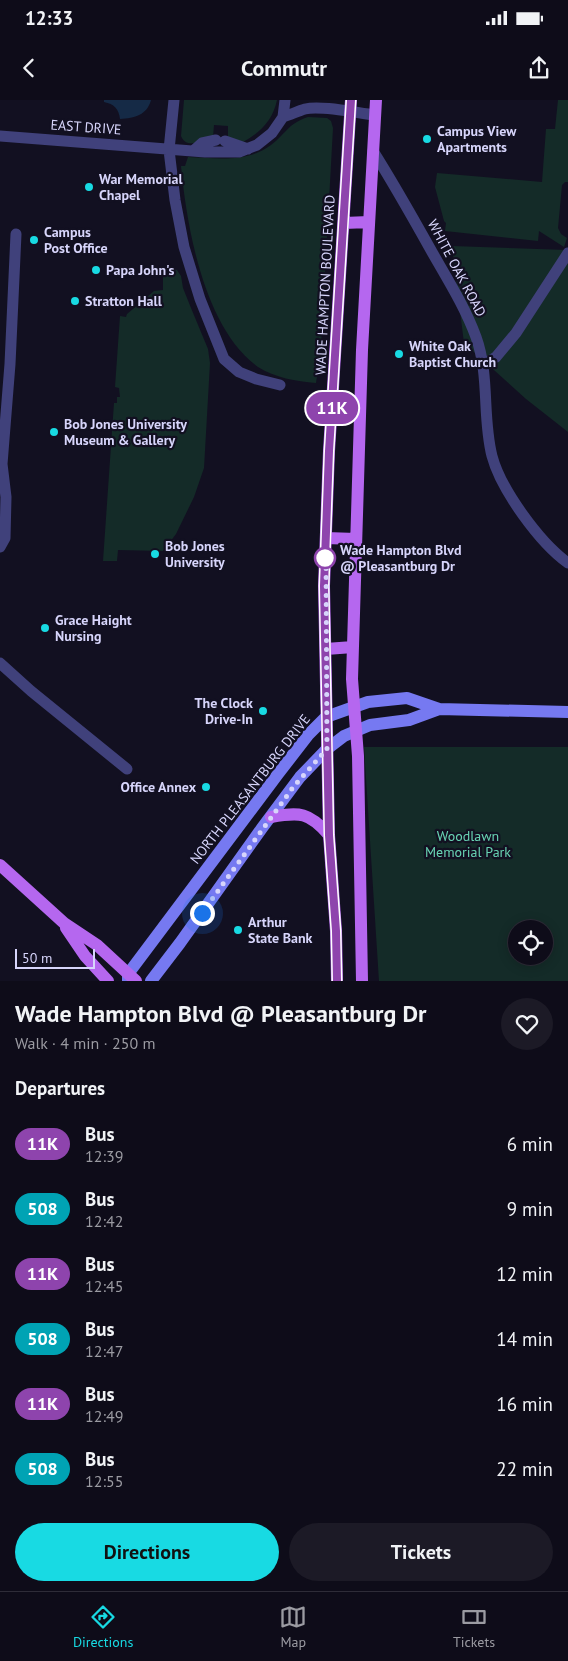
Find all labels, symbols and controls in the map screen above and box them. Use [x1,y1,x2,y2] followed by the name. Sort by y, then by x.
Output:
[25,6,73,30] text: 12:33
[15,54,43,82] icon: back
[241,54,327,82] text: Commutr
[525,54,553,82] icon: share
[50,116,122,138] street label: EAST DRIVE
[437,122,517,156] place label: Campus View Apartments
[421,133,433,145] marker: Campus View Apartments
[99,170,184,204] place label: War Memorial Chapel
[83,181,95,193] marker: War Memorial Chapel
[311,194,339,376] street label: WADE HAMPTON BOULEVARD
[424,216,490,320] street label: WHITE OAK ROAD
[44,223,108,257] place label: Campus Post Office
[28,234,40,246] marker: Campus Post Office
[106,261,175,279] place label: Papa John's
[90,264,102,276] marker: Papa John's
[85,292,163,310] place label: Stratton Hall
[69,295,81,307] marker: Stratton Hall
[409,337,496,371] place label: White Oak Baptist Church
[393,348,405,360] marker: White Oak Baptist Church
[303,392,361,424] line badge: 11K
[316,396,348,419] text: 11K
[64,415,187,449] place label: Bob Jones University Museum & Gallery
[48,426,60,438] marker: Bob Jones University Museum & Gallery
[165,537,225,571] place label: Bob Jones University
[340,541,462,575] place label: Wade Hampton Blvd @ Pleasantburg Dr
[314,547,336,569] marker: Wade Hampton Blvd @ Pleasantburg Dr
[149,548,161,560] marker: Bob Jones University
[55,611,132,645] place label: Grace Haight Nursing
[39,622,51,634] marker: Grace Haight Nursing
[195,694,253,728] place label: The Clock Drive-In
[257,705,269,717] marker: The Clock Drive-In
[186,710,314,868] street label: NORTH PLEASANTBURG DRIVE
[121,778,197,796] place label: Office Annex
[200,781,212,793] marker: Office Annex
[425,827,511,861] park label: Woodlawn Memorial Park
[190,901,215,926] your location
[248,913,313,947] place label: Arthur State Bank
[508,920,553,965] map controls
[508,920,553,965] button: locate
[232,924,244,936] marker: Arthur State Bank
[15,946,95,969] scale bar
[22,949,52,967] text: 50 m
[15,998,426,1029] text: Wade Hampton Blvd @ Pleasantburg Dr
[501,998,553,1050] button: heart
[15,1033,155,1053] text: Walk · 4 min · 250 m
[15,1076,105,1100] text: Departures
[85,1122,114,1146] text: Bus
[27,1132,58,1155] text: 11K
[507,1132,553,1156] text: 6 min
[85,1146,123,1166] text: 12:39
[85,1187,114,1211] text: Bus
[27,1197,58,1220] text: 508
[507,1197,553,1221] text: 9 min
[85,1211,123,1231] text: 12:42
[85,1252,114,1276] text: Bus
[27,1262,58,1285] text: 11K
[496,1262,553,1286] text: 12 min
[85,1276,123,1296] text: 12:45
[85,1317,114,1341] text: Bus
[27,1327,58,1350] text: 508
[496,1327,553,1351] text: 14 min
[85,1341,123,1361] text: 12:47
[85,1382,114,1406] text: Bus
[27,1392,58,1415] text: 11K
[496,1392,553,1416] text: 16 min
[85,1406,123,1426] text: 12:49
[85,1447,114,1471] text: Bus
[27,1457,58,1480] text: 508
[496,1457,553,1481] text: 22 min
[85,1471,123,1491] text: 12:55
[15,1523,279,1581] button: Directions
[289,1523,553,1581] button: Tickets
[73,1603,133,1651] tab: Directions
[279,1603,307,1651] tab: Map
[453,1603,495,1651] tab: Tickets

